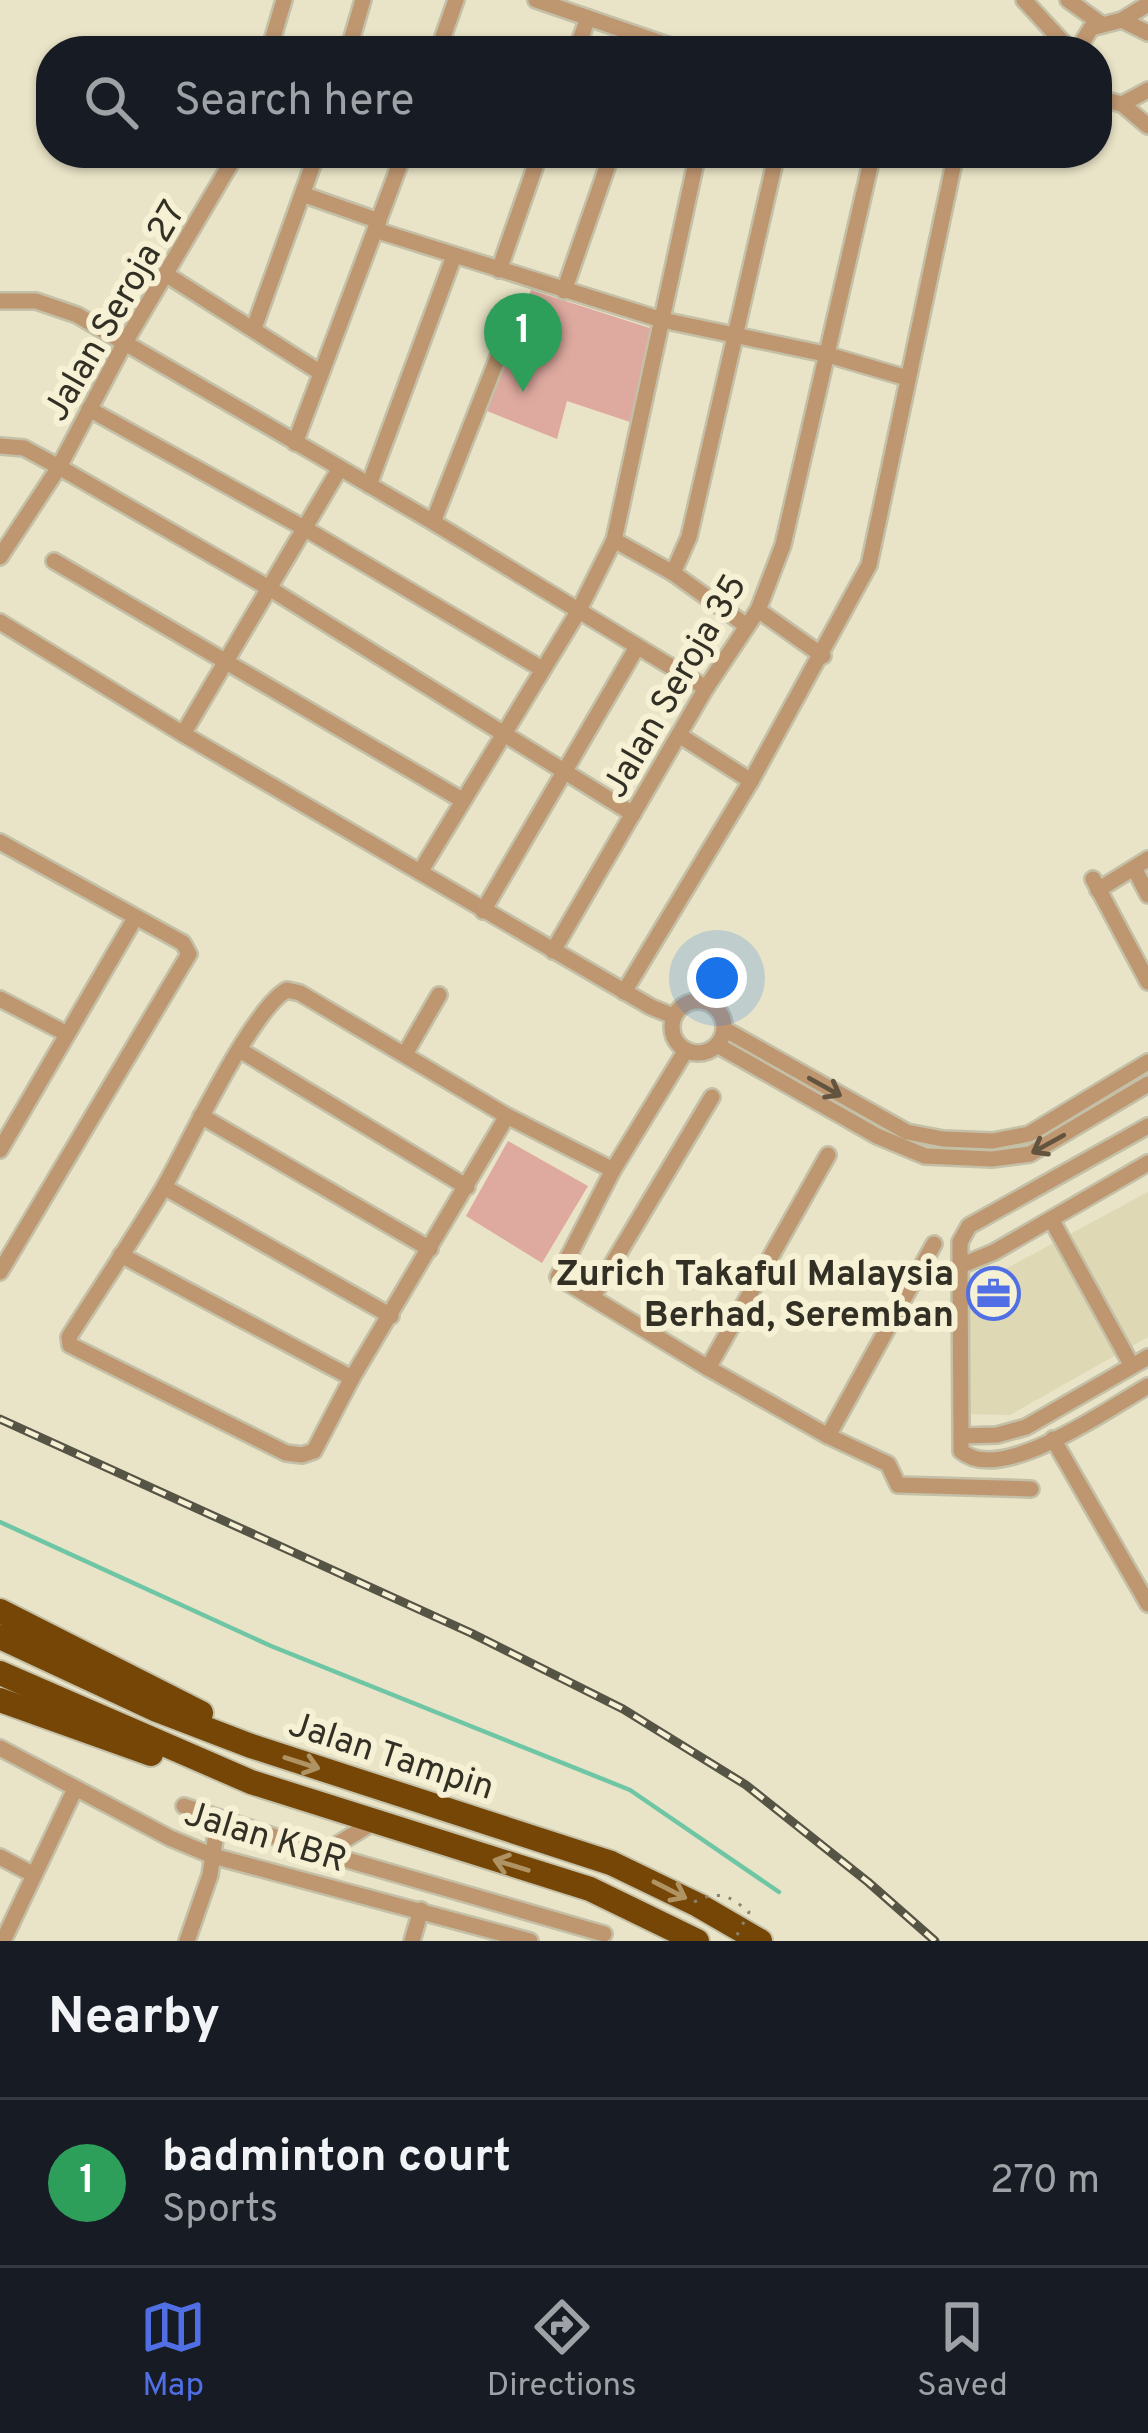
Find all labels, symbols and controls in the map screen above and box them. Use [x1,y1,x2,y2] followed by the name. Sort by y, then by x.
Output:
[36,36,1112,168] search box
[78,69,144,135] icon: search
[174,74,414,131] text: Search here
[35,194,198,430] street label: Jalan Seroja 27
[484,293,562,392] pin: 1
[594,567,759,807] street label: Jalan Seroja 35
[687,948,747,1008] your location
[807,1076,842,1100] one-way arrow
[1031,1133,1066,1156] one-way arrow
[556,1253,954,1340] place label: Zurich Takaful Malaysia Berhad, Seremban
[965,1265,1021,1321] office icon: Zurich Takaful Malaysia Berhad, Seremban
[282,1703,499,1813] street label: Jalan Tampin
[282,1753,320,1775] one-way arrow
[178,1792,352,1885] street label: Jalan KBR
[493,1853,531,1875] one-way arrow
[651,1879,686,1902] one-way arrow
[48,1987,220,2052] text: Nearby
[162,2130,511,2187] text: badminton court
[79,2158,95,2207] text: 1
[990,2158,1100,2207] text: 270 m
[162,2187,278,2236] text: Sports
[140,2294,206,2408] tab: Map
[487,2294,637,2408] tab: Directions
[917,2294,1008,2408] tab: Saved

